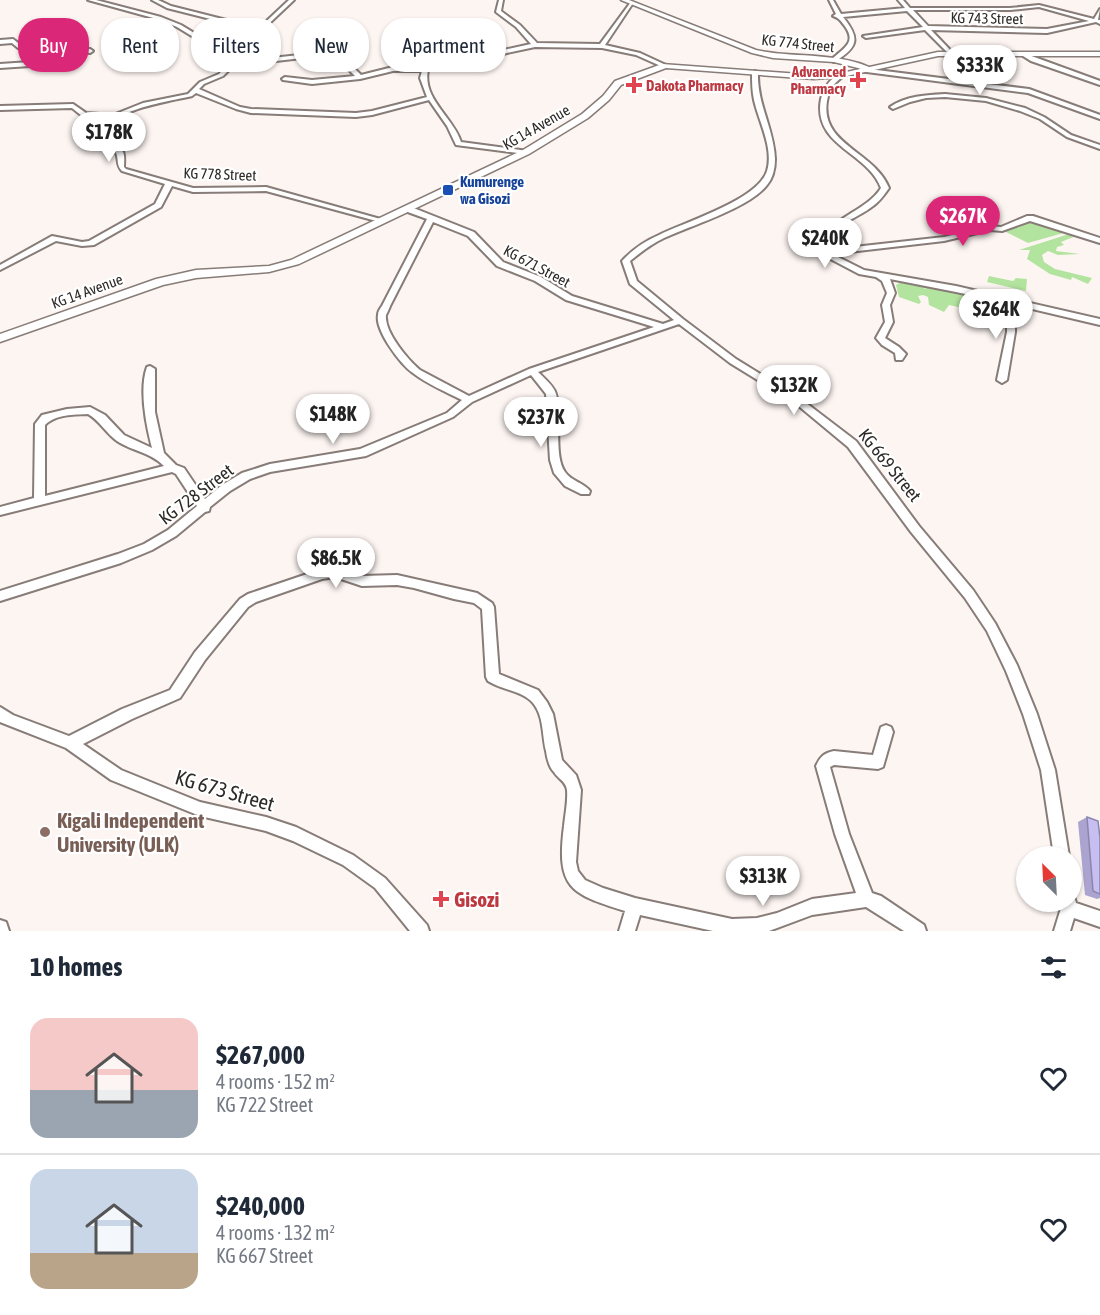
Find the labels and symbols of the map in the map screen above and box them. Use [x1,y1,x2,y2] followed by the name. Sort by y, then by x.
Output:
[950,9,1024,27] street label: KG 743 Street
[761,31,835,55] street label: KG 774 Street
[938,45,1022,96] pin: $333K
[790,63,847,97] place label: Advanced Pharmacy
[851,73,865,87] marker: Advanced Pharmacy
[646,77,744,94] place label: Dakota Pharmacy
[627,78,641,92] marker: Dakota Pharmacy
[499,101,573,153] street label: KG 14 Avenue
[67,112,151,163] pin: $178K
[183,164,257,184] street label: KG 778 Street
[460,173,524,207] place label: Kumurenge wa Gisozi
[441,183,455,197] marker: Kumurenge wa Gisozi
[921,196,1005,247] pin: $267K
[783,218,867,269] pin: $240K
[501,241,573,291] street label: KG 671 Street
[49,270,125,312] street label: KG 14 Avenue
[954,289,1038,340] pin: $264K
[752,365,836,416] pin: $132K
[291,394,375,445] pin: $148K
[499,397,583,448] pin: $237K
[854,424,926,506] street label: KG 669 Street
[155,459,237,529] street label: KG 728 Street
[287,538,385,589] pin: $86.5K
[173,764,277,816] street label: KG 673 Street
[57,808,204,856] place label: Kigali Independent University (ULK)
[38,825,52,839] marker: Kigali Independent University (ULK)
[1016,846,1082,912] north arrow
[721,856,805,907] pin: $313K
[454,887,499,911] place label: Gisozi
[432,890,450,908] marker: Gisozi

